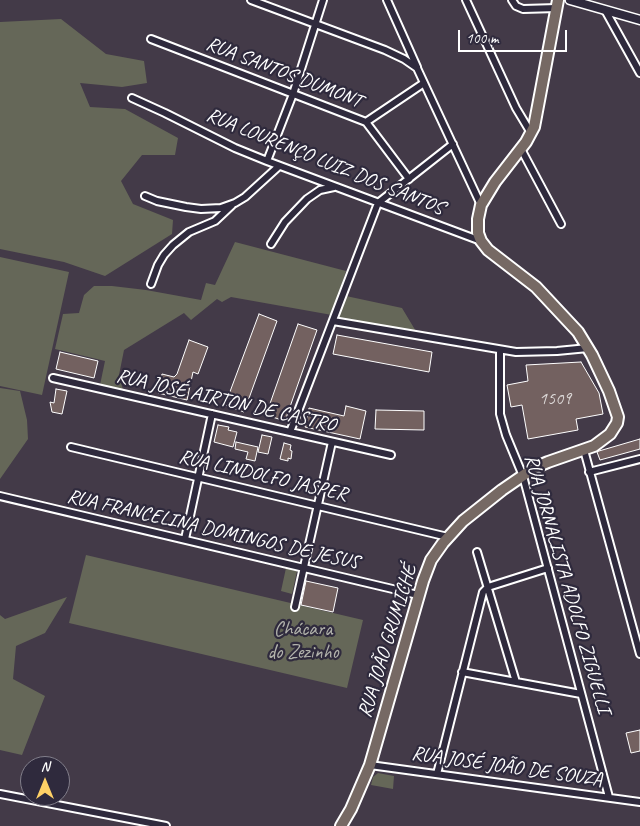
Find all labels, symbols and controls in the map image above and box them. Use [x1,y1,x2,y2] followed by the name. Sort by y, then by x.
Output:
[460,20,569,52] scale bar
[466,29,498,48] text: 100 m
[203,32,365,114] street label: RUA SANTOS DUMONT
[203,103,447,221] street label: RUA LOURENÇO LUIZ DOS SANTOS
[114,364,338,438] street label: RUA JOSÉ AIRTON DE CASTRO
[539,388,571,410] house number: 1509
[177,445,349,507] street label: RUA LINDOLFO JASPER
[519,452,615,716] street label: RUA JORNALISTA ADOLFO ZIGUELLI
[65,485,361,575] street label: RUA FRANCELINA DOMINGOS DE JESUS
[353,562,423,720] street label: RUA JOÃO GRUMICHÉ
[267,618,339,665] park label: Chácara do Zezinho
[410,742,604,792] street label: RUA JOSÉ JOÃO DE SOUZA
[20,756,70,806] north arrow
[41,758,49,775] text: N

